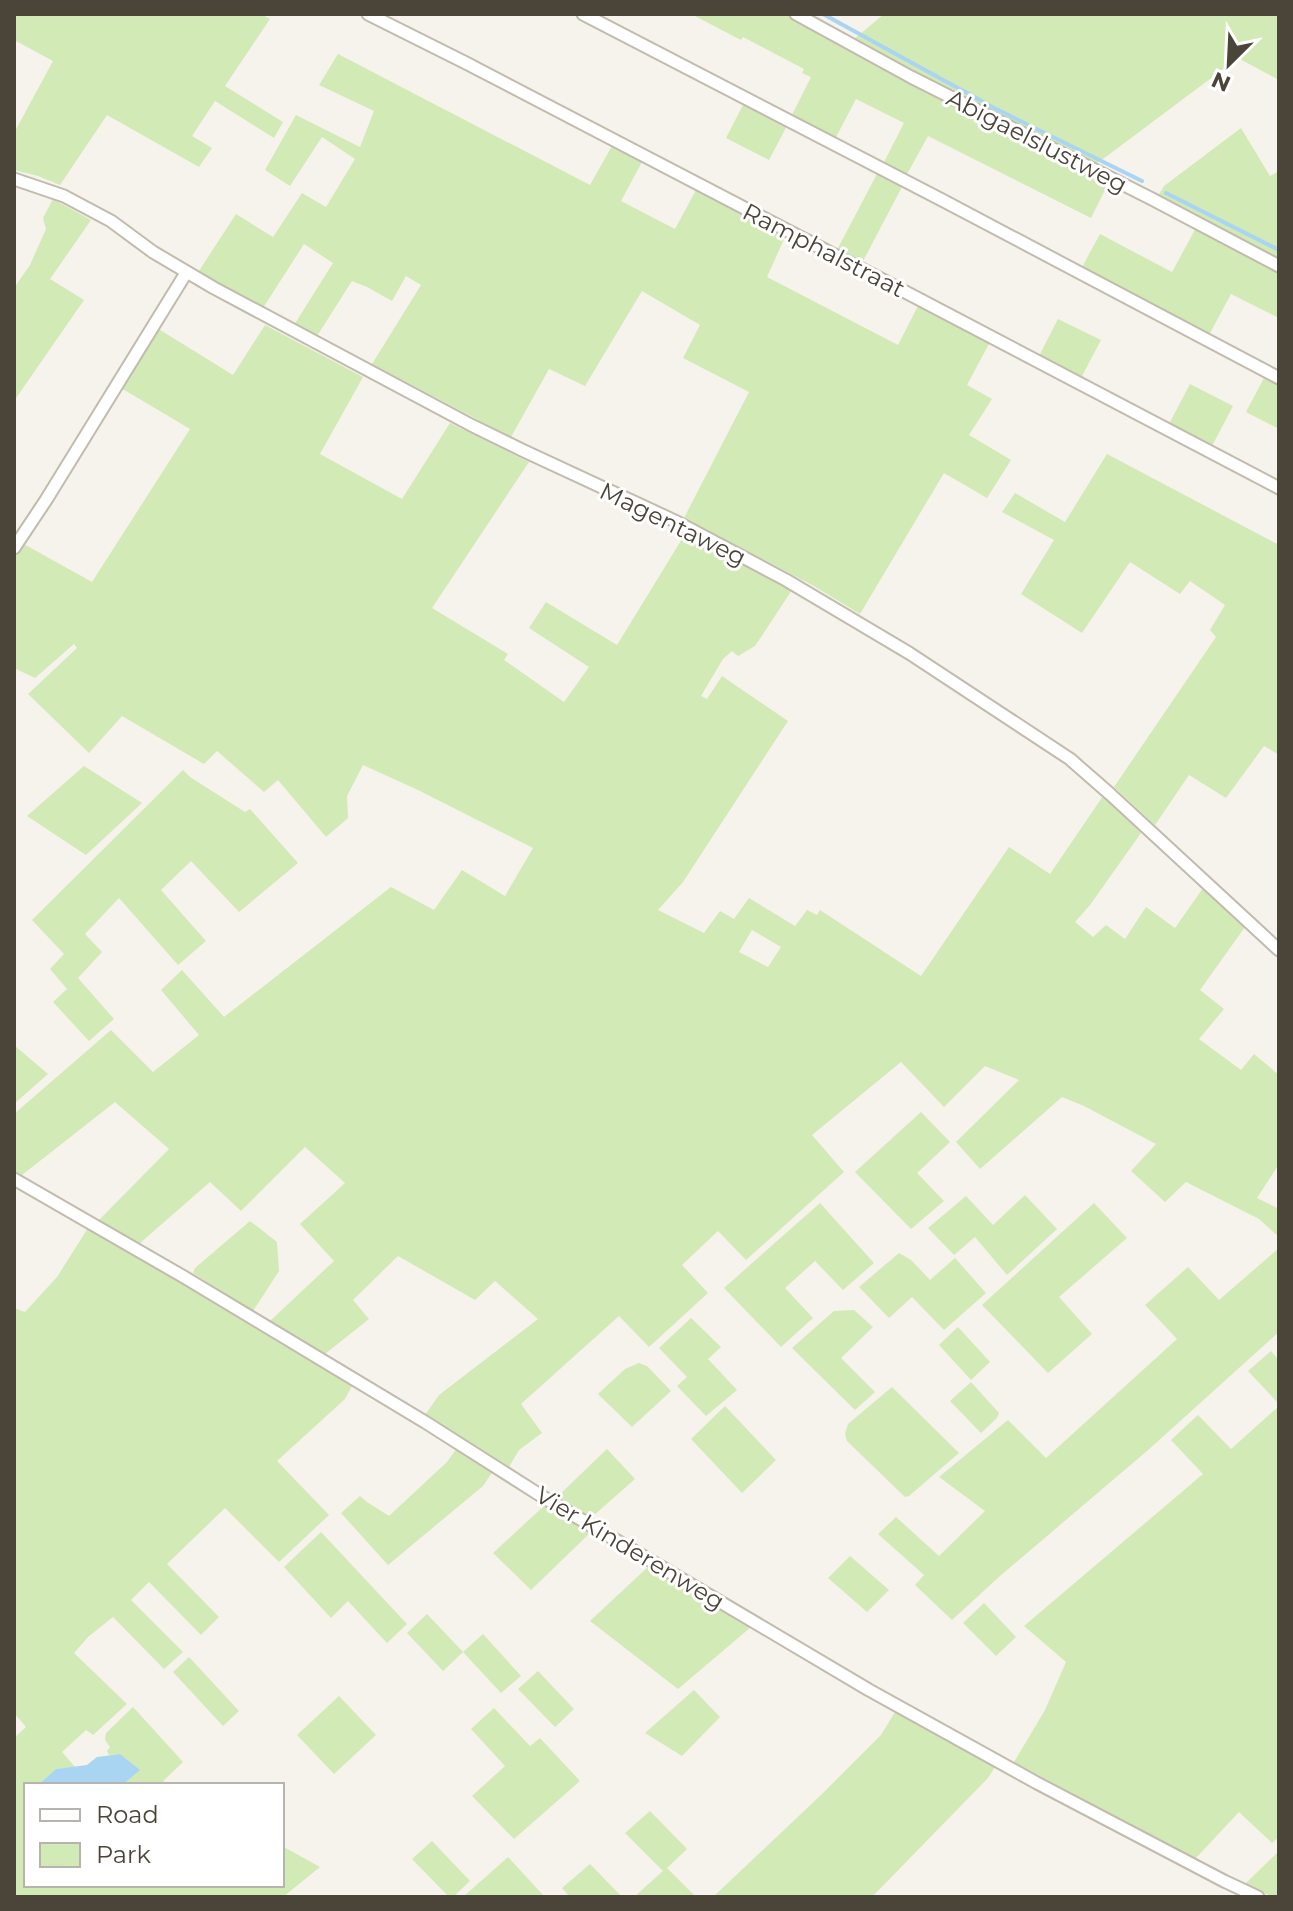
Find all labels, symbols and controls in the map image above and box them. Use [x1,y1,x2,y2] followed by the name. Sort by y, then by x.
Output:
[1189,24,1269,104] north arrow
[1207,66,1235,98] text: N
[942,83,1132,199] street label: Abigaelslustweg
[738,197,910,303] street label: Ramphalstraat
[595,476,751,572] street label: Magentaweg
[530,1480,730,1616] street label: Vier Kinderenweg
[24,1783,284,1887] legend
[96,1800,159,1829] text: Road
[96,1840,151,1869] text: Park

